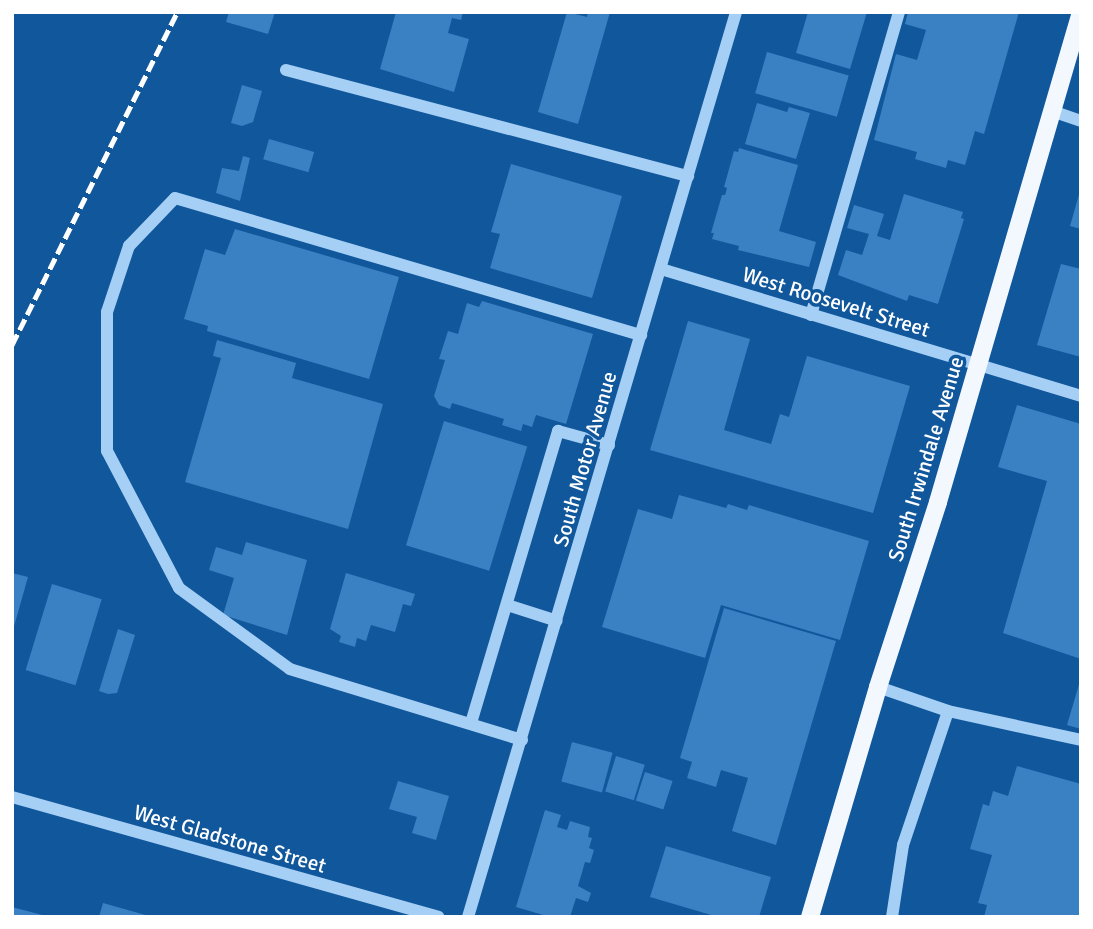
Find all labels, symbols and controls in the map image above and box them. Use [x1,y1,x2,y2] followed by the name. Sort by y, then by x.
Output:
[739,262,933,342] street label: West Roosevelt Street
[883,353,969,565] street label: South Irwindale Avenue
[548,368,622,550] street label: South Motor Avenue
[131,800,329,878] street label: West Gladstone Street

